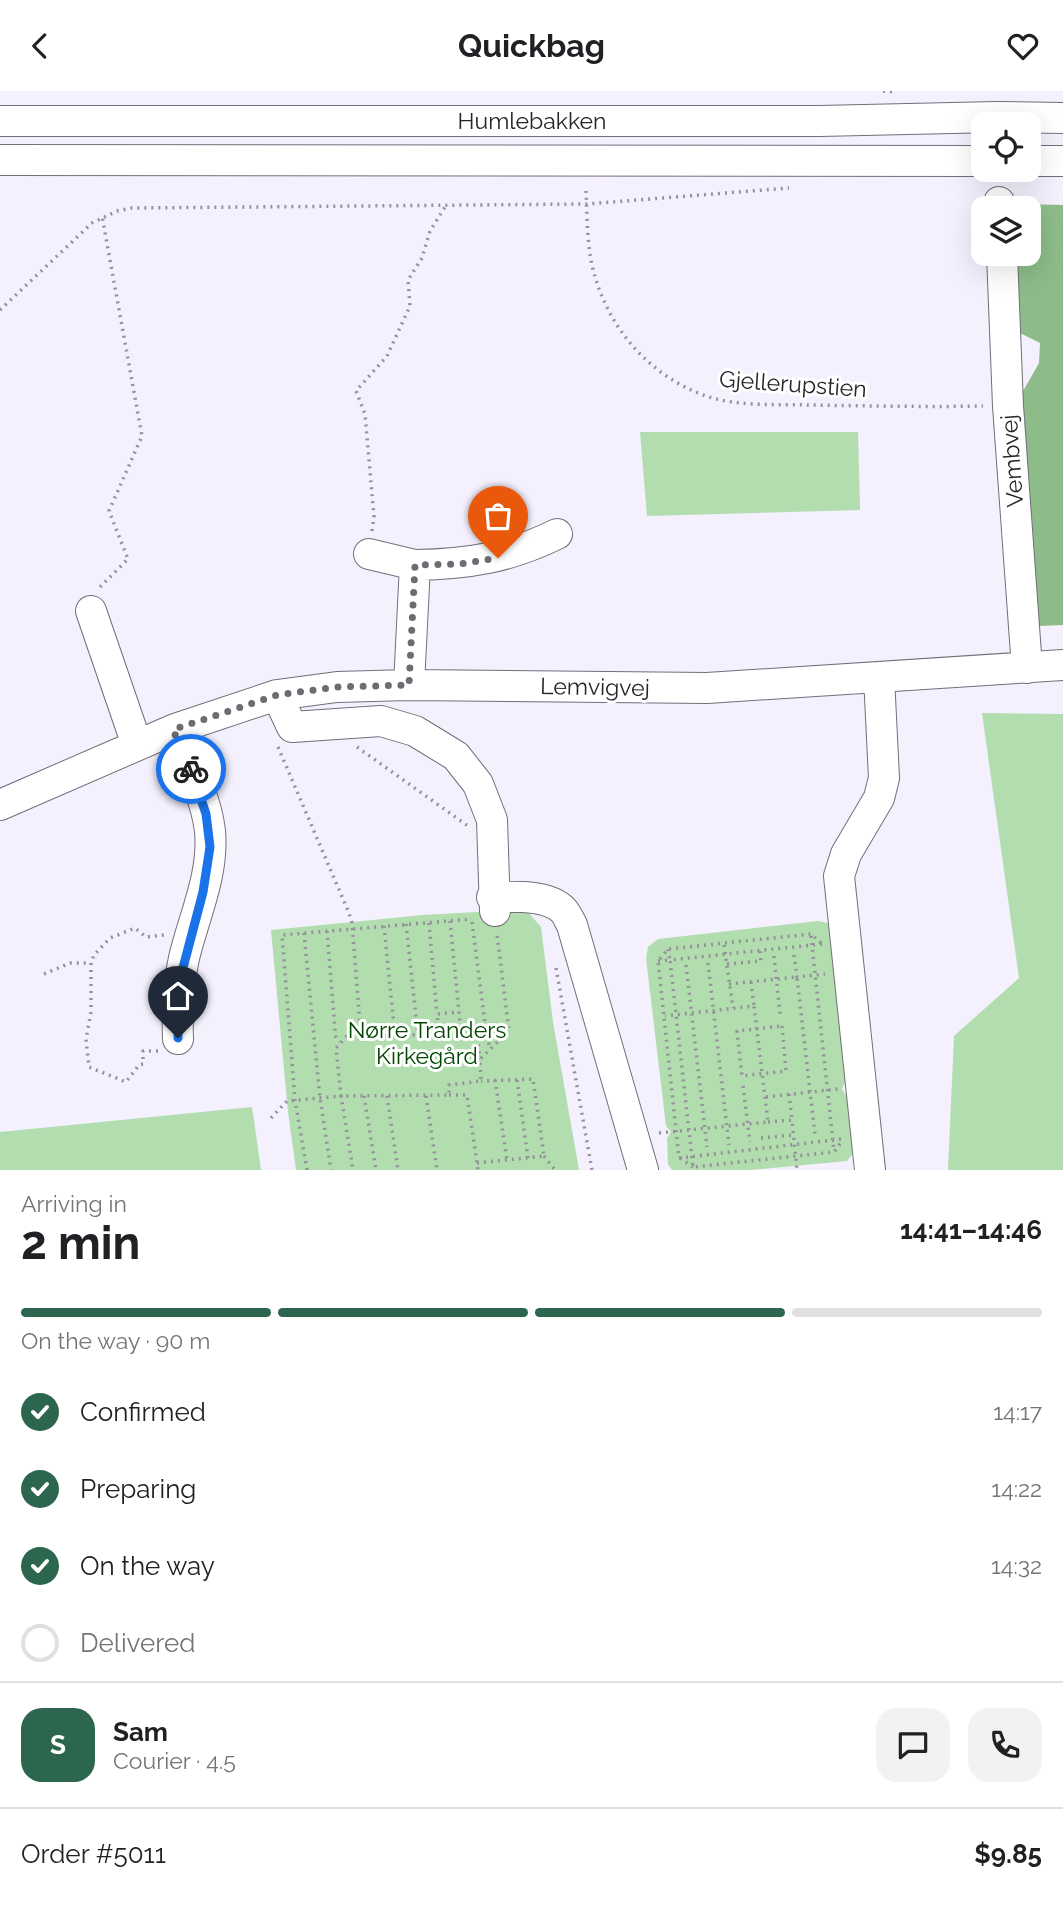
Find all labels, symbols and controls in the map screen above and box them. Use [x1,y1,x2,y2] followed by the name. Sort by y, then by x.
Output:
[21,27,59,65] icon: back
[458,27,605,64] text: Quickbag
[1004,27,1042,65] icon: heart
[458,107,606,134] street label: Humlebakken
[971,112,1041,266] map controls
[971,112,1041,182] button: locate
[971,196,1041,266] button: layers
[718,365,868,402] street label: Gjellerupstien
[995,414,1028,508] street label: Vembvej
[468,486,528,558] pin
[479,497,517,535] icon: bag
[540,672,650,701] street label: Lemvigvej
[156,734,226,804] courier
[172,750,210,788] icon: bike
[148,966,208,1038] pin
[159,977,197,1015] icon: home
[348,1016,506,1069] park label: Nørre Tranders Kirkegård
[21,1190,127,1217] text: Arriving in
[900,1215,1042,1245] text: 14:41–14:46
[21,1216,140,1270] text: 2 min
[21,1327,210,1354] text: On the way · 90 m
[21,1393,59,1431] icon: check
[80,1397,206,1427] text: Confirmed
[993,1398,1042,1425] text: 14:17
[21,1470,59,1508] icon: check
[80,1474,196,1504] text: Preparing
[991,1475,1042,1502] text: 14:22
[21,1547,59,1585] icon: check
[80,1551,215,1581] text: On the way
[991,1552,1042,1579] text: 14:32
[80,1628,195,1658] text: Delivered
[876,1708,950,1782] button: chat
[968,1708,1042,1782] button: phone
[113,1717,168,1747] text: Sam
[50,1730,66,1760] text: S
[113,1747,236,1774] text: Courier · 4.5
[21,1839,166,1869] text: Order #5011
[974,1839,1042,1869] text: $9.85

